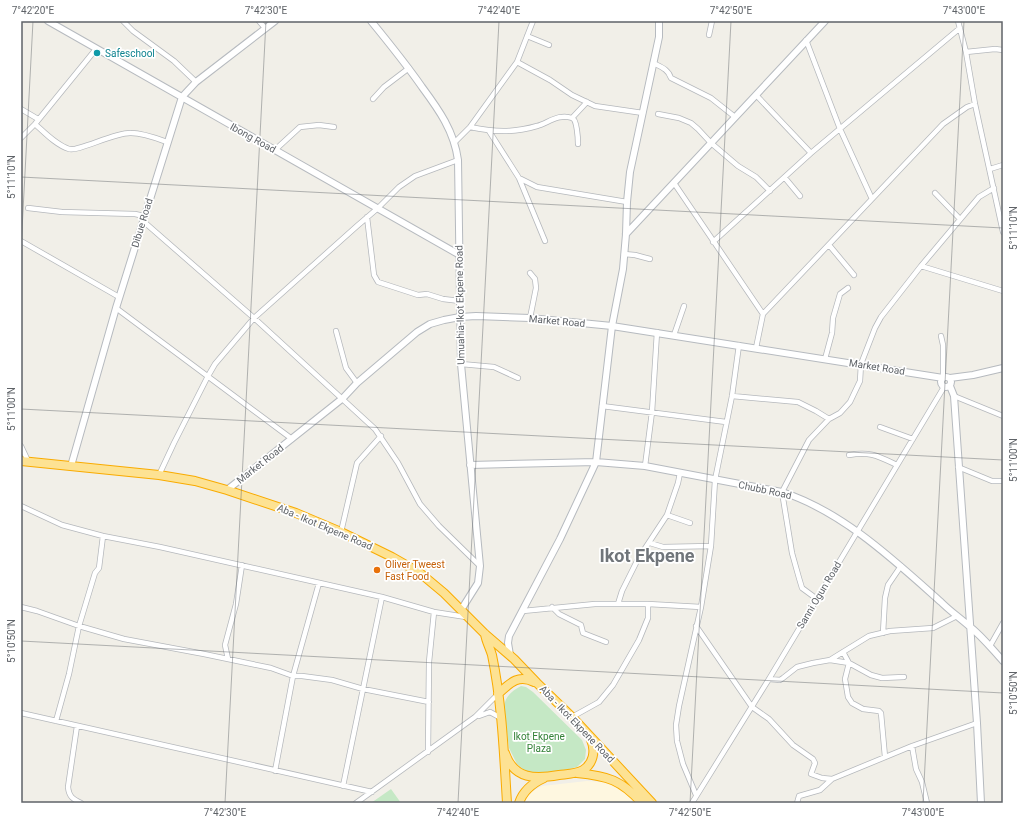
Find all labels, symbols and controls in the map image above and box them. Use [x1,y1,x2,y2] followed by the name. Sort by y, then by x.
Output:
[12,5,55,16] text: 7°42'20"E
[245,5,288,16] text: 7°42'30"E
[478,5,521,16] text: 7°42'40"E
[710,5,753,16] text: 7°42'50"E
[943,5,986,16] text: 7°43'00"E
[92,48,102,58] marker: Safeschool
[105,48,155,59] place label: Safeschool
[228,121,278,155] street label: Ibong Road
[6,155,17,199] text: 5°11'10"N
[129,197,155,249] street label: Dibue Road
[1008,206,1019,250] text: 5°11'10"N
[453,245,467,365] street label: Umuahia-Ikot Ekpene Road
[528,313,586,329] street label: Market Road
[848,357,906,377] street label: Market Road
[6,387,17,431] text: 5°11'00"N
[1008,438,1019,482] text: 5°11'00"N
[234,442,286,486] street label: Market Road
[737,479,793,501] street label: Chubb Road
[276,502,374,552] street label: Aba - Ikot Ekpene Road
[599,545,695,566] district label: Ikot Ekpene
[385,559,445,582] place label: Oliver Tweest Fast Food
[795,559,843,631] street label: Sanni Ogun Road
[372,565,382,575] marker: Oliver Tweest Fast Food
[6,619,17,663] text: 5°10'50"N
[1008,671,1019,715] text: 5°10'50"N
[537,683,617,765] street label: Aba - Ikot Ekpene Road
[513,731,565,754] park label: Ikot Ekpene Plaza
[204,807,247,818] text: 7°42'30"E
[437,807,480,818] text: 7°42'40"E
[669,807,712,818] text: 7°42'50"E
[902,807,945,818] text: 7°43'00"E

